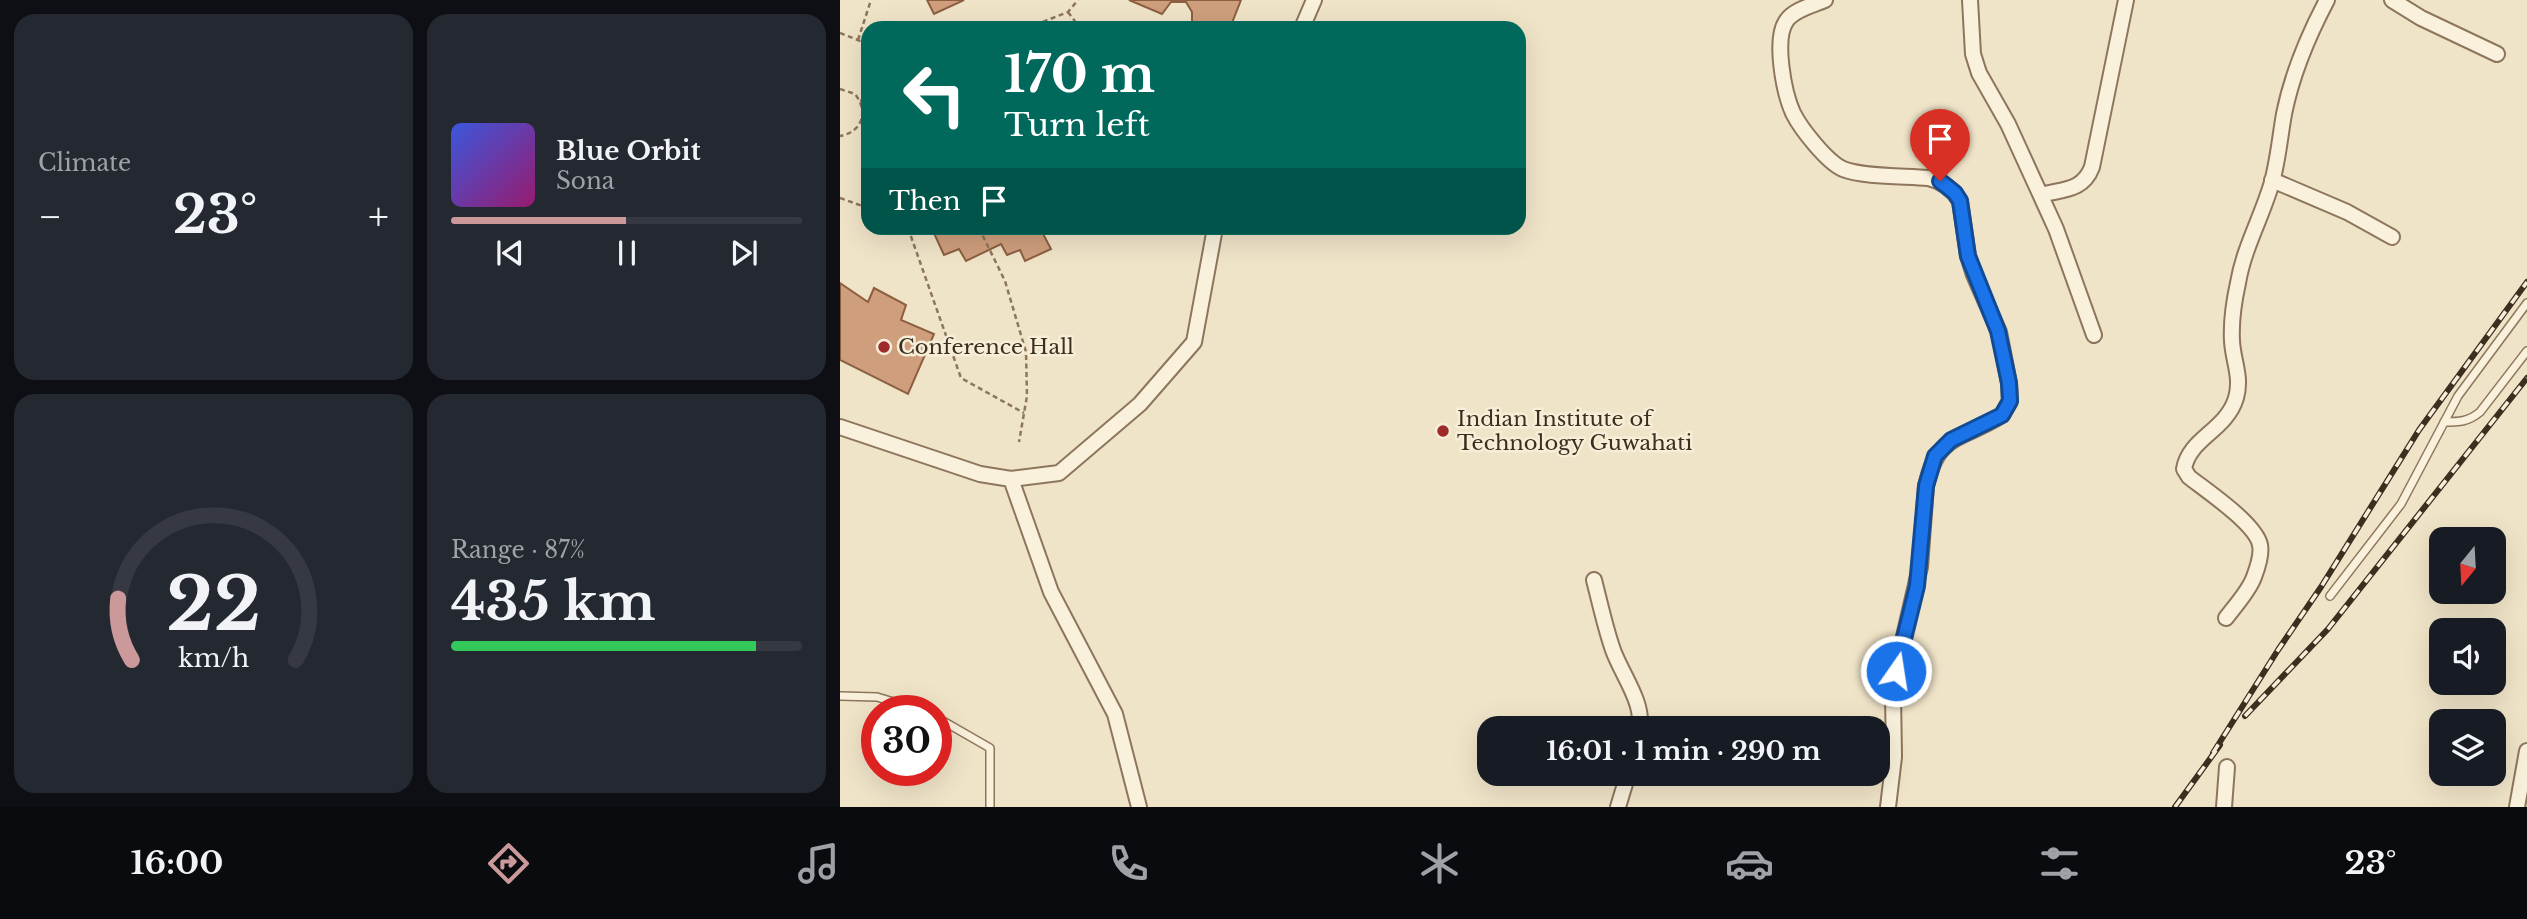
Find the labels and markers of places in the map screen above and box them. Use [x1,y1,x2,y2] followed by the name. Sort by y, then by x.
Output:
[1910,109,1970,181] pin
[898,334,1074,360] place label: Conference Hall
[876,339,892,355] marker: Conference Hall
[1457,406,1692,456] place label: Indian Institute of Technology Guwahati
[1435,423,1451,439] marker: Indian Institute of Technology Guwahati

